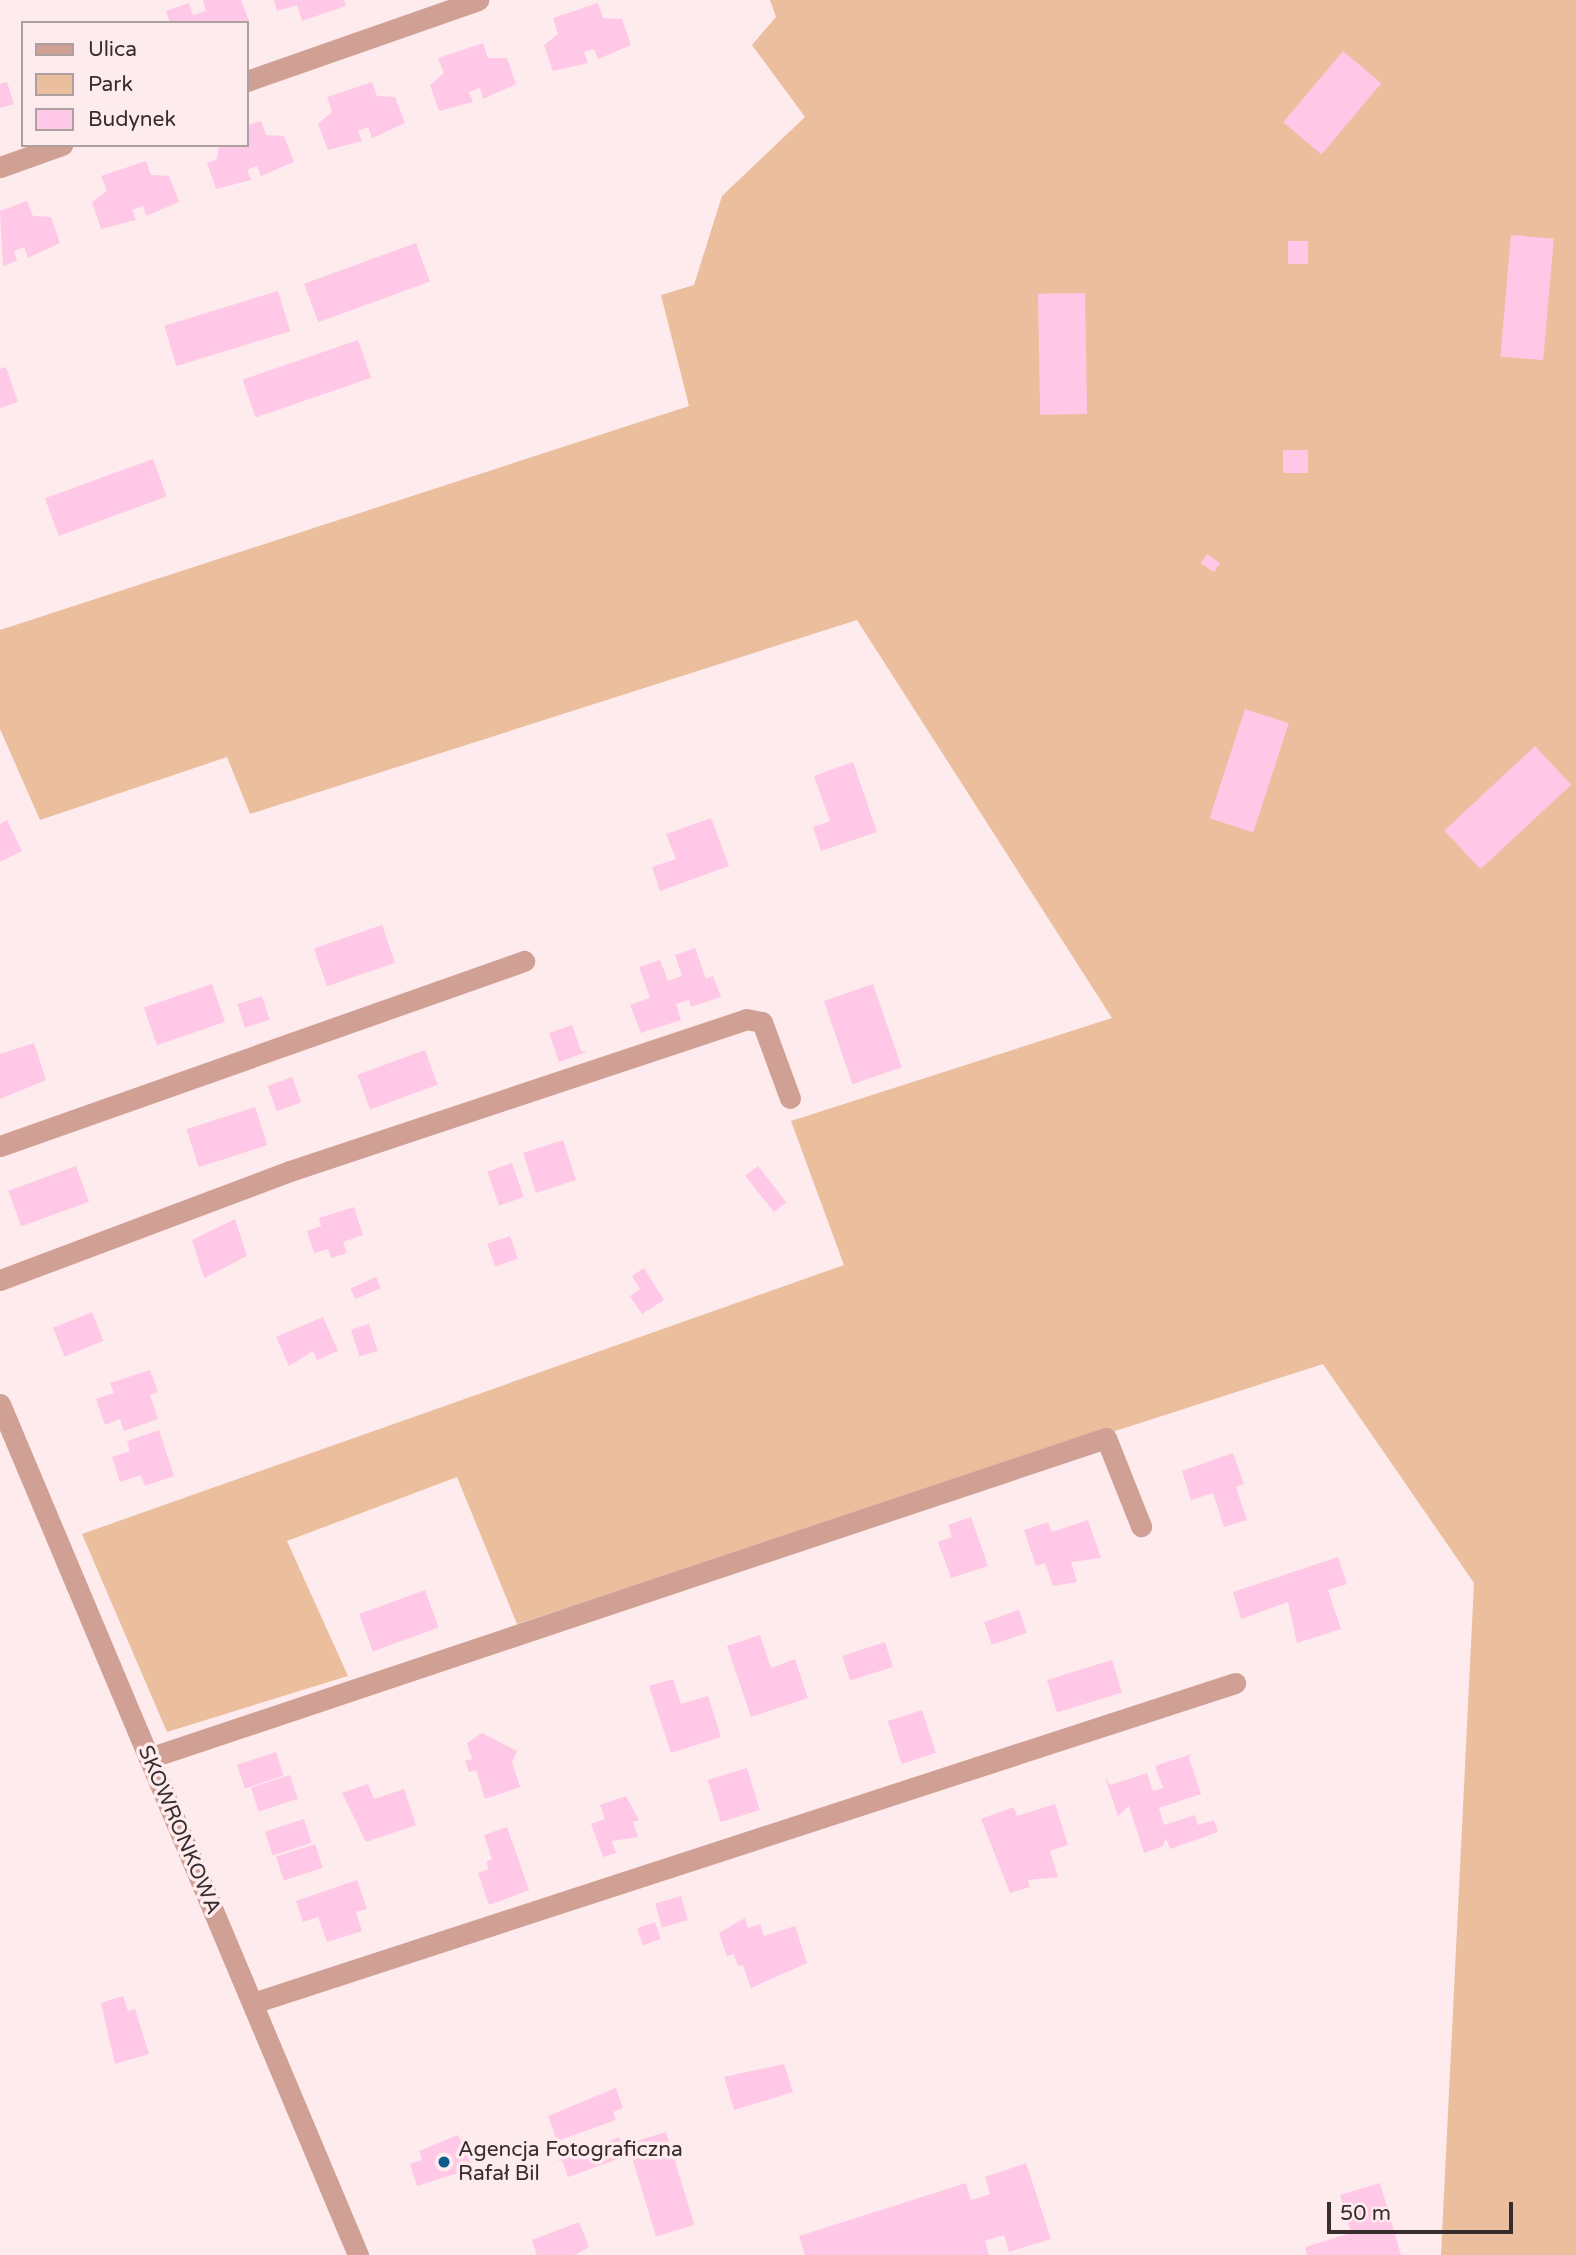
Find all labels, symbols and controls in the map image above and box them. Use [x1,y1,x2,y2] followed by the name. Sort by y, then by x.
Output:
[21,21,248,147] legend
[88,37,137,62] text: Ulica
[88,72,133,97] text: Park
[88,107,176,132] text: Budynek
[132,1742,226,1918] street label: SKOWRONKOWA
[458,2137,683,2187] place label: Agencja Fotograficzna Rafał Bil
[436,2154,452,2170] marker: Agencja Fotograficzna Rafał Bil
[1331,2188,1516,2232] scale bar
[1340,2201,1391,2226] text: 50 m

